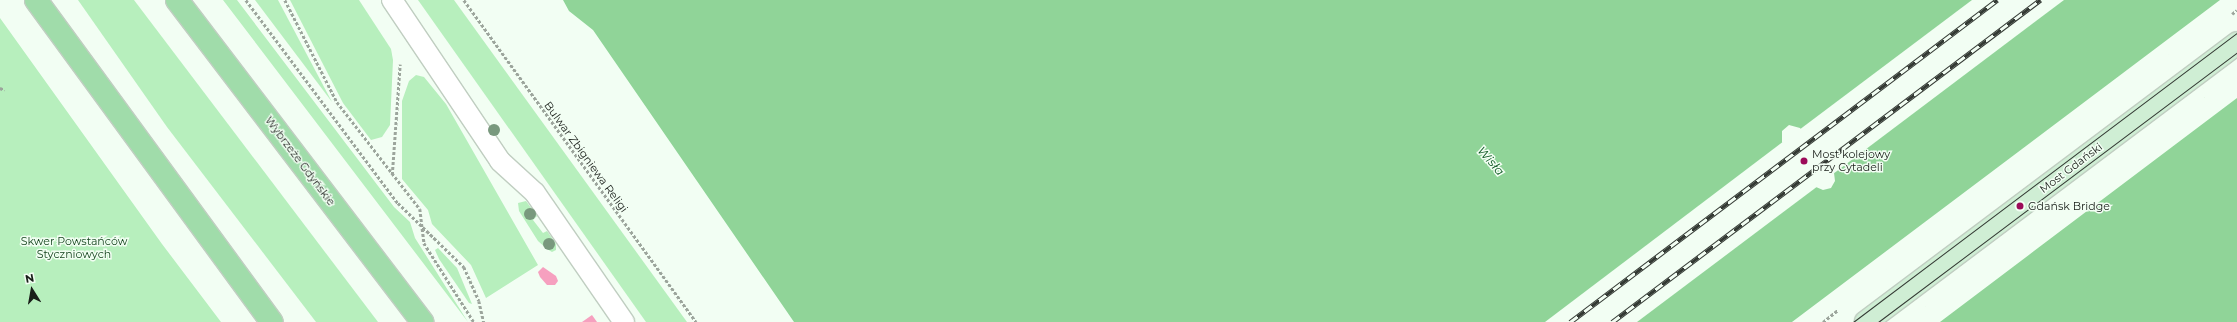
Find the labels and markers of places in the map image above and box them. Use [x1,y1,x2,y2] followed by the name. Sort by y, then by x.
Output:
[1812,148,1890,174] place label: Most kolejowy przy Cytadeli
[1799,156,1809,166] marker: Most kolejowy przy Cytadeli
[2028,199,2110,213] place label: Gdańsk Bridge
[2015,201,2025,211] marker: Gdańsk Bridge

